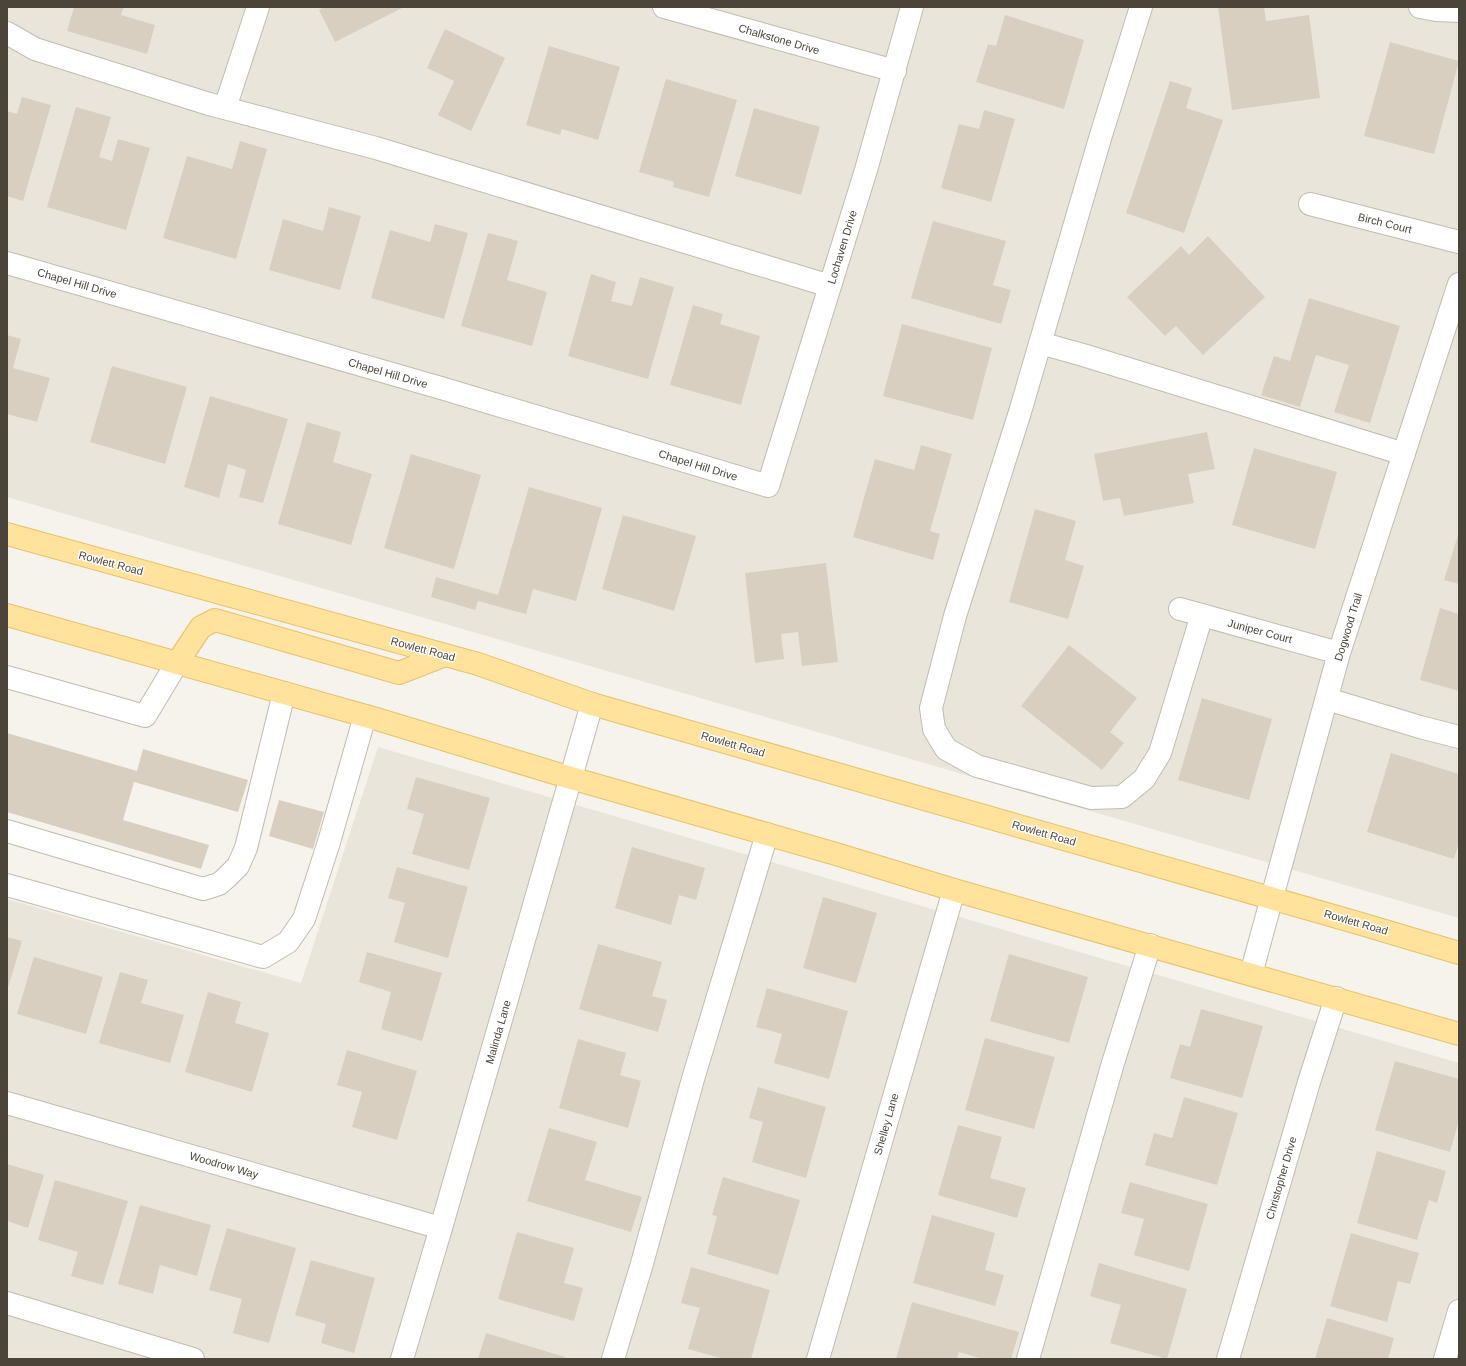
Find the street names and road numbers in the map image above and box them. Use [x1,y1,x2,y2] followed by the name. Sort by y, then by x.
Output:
[737,22,821,56] street label: Chalkstone Drive
[825,209,859,285] street label: Lochaven Drive
[1357,211,1413,235] street label: Birch Court
[36,266,118,300] street label: Chapel Hill Drive
[347,356,429,390] street label: Chapel Hill Drive
[657,447,739,483] street label: Chapel Hill Drive
[78,549,144,577] street label: Rowlett Road
[1332,592,1364,662] street label: Dogwood Trail
[1227,617,1293,645] street label: Juniper Court
[390,635,456,663] street label: Rowlett Road
[700,729,766,759] street label: Rowlett Road
[1011,818,1077,848] street label: Rowlett Road
[1323,907,1389,937] street label: Rowlett Road
[483,999,513,1065] street label: Malinda Lane
[871,1092,901,1156] street label: Shelley Lane
[1263,1135,1299,1221] street label: Christopher Drive
[188,1149,260,1181] street label: Woodrow Way

